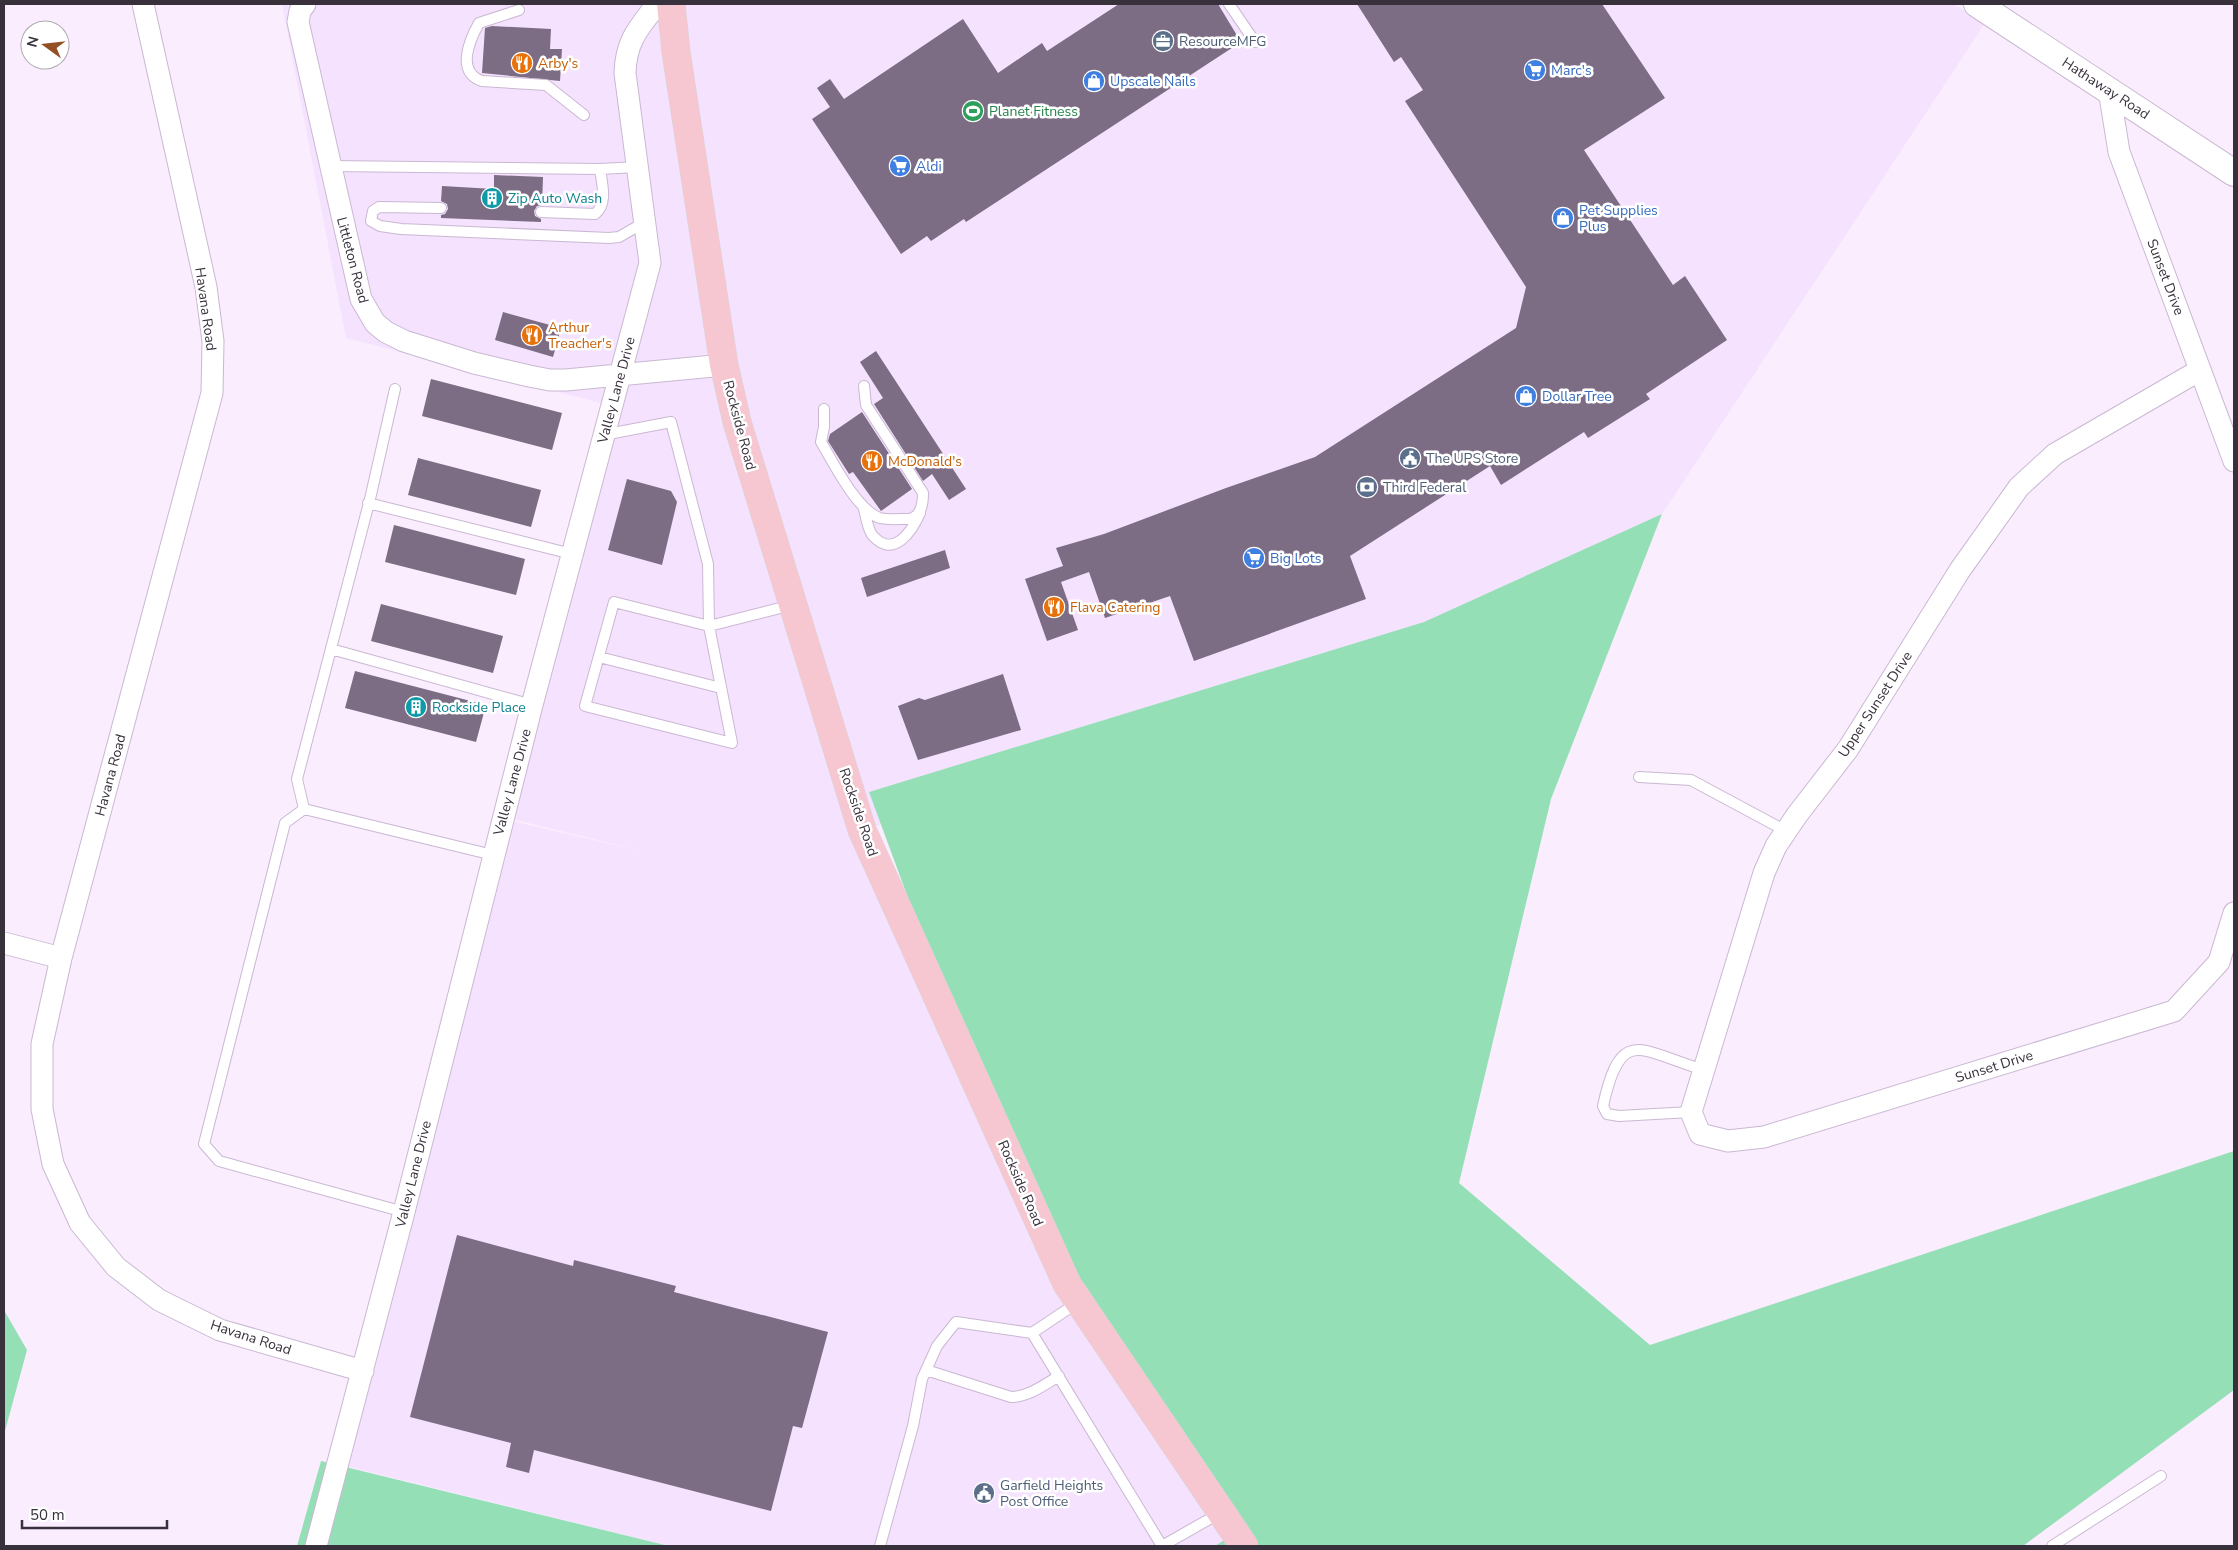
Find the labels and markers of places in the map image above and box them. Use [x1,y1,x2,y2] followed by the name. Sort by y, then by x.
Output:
[1151,29,1175,53] office icon: ResourceMFG
[1179,32,1266,51] place label: ResourceMFG
[510,51,534,75] restaurant icon: Arby's
[538,54,579,73] place label: Arby's
[1523,58,1547,82] supermarket icon: Marc's
[1551,61,1592,80] place label: Marc's
[1082,69,1106,93] shop icon: Upscale Nails
[1110,72,1196,91] place label: Upscale Nails
[961,99,985,123] sports icon: Planet Fitness
[989,102,1078,121] place label: Planet Fitness
[888,154,912,178] supermarket icon: Aldi
[916,157,942,176] place label: Aldi
[480,186,504,210] building icon: Zip Auto Wash
[508,189,602,208] place label: Zip Auto Wash
[1579,201,1658,236] place label: Pet Supplies Plus
[1551,206,1575,230] shop icon: Pet Supplies Plus
[548,318,612,353] place label: Arthur Treacher's
[520,323,544,347] restaurant icon: Arthur Treacher's
[1514,384,1538,408] shop icon: Dollar Tree
[1542,387,1612,406] place label: Dollar Tree
[1398,446,1422,470] public building icon: The UPS Store
[860,449,884,473] restaurant icon: McDonald's
[1426,449,1518,468] place label: The UPS Store
[888,452,962,471] place label: McDonald's
[1355,475,1379,499] bank icon: Third Federal
[1383,478,1467,497] place label: Third Federal
[1242,546,1266,570] supermarket icon: Big Lots
[1270,549,1322,568] place label: Big Lots
[1042,595,1066,619] restaurant icon: Flava Catering
[1070,598,1161,617] place label: Flava Catering
[404,695,428,719] building icon: Rockside Place
[432,698,526,717] place label: Rockside Place
[1000,1476,1103,1511] place label: Garfield Heights Post Office
[972,1481,996,1505] public building icon: Garfield Heights Post Office

